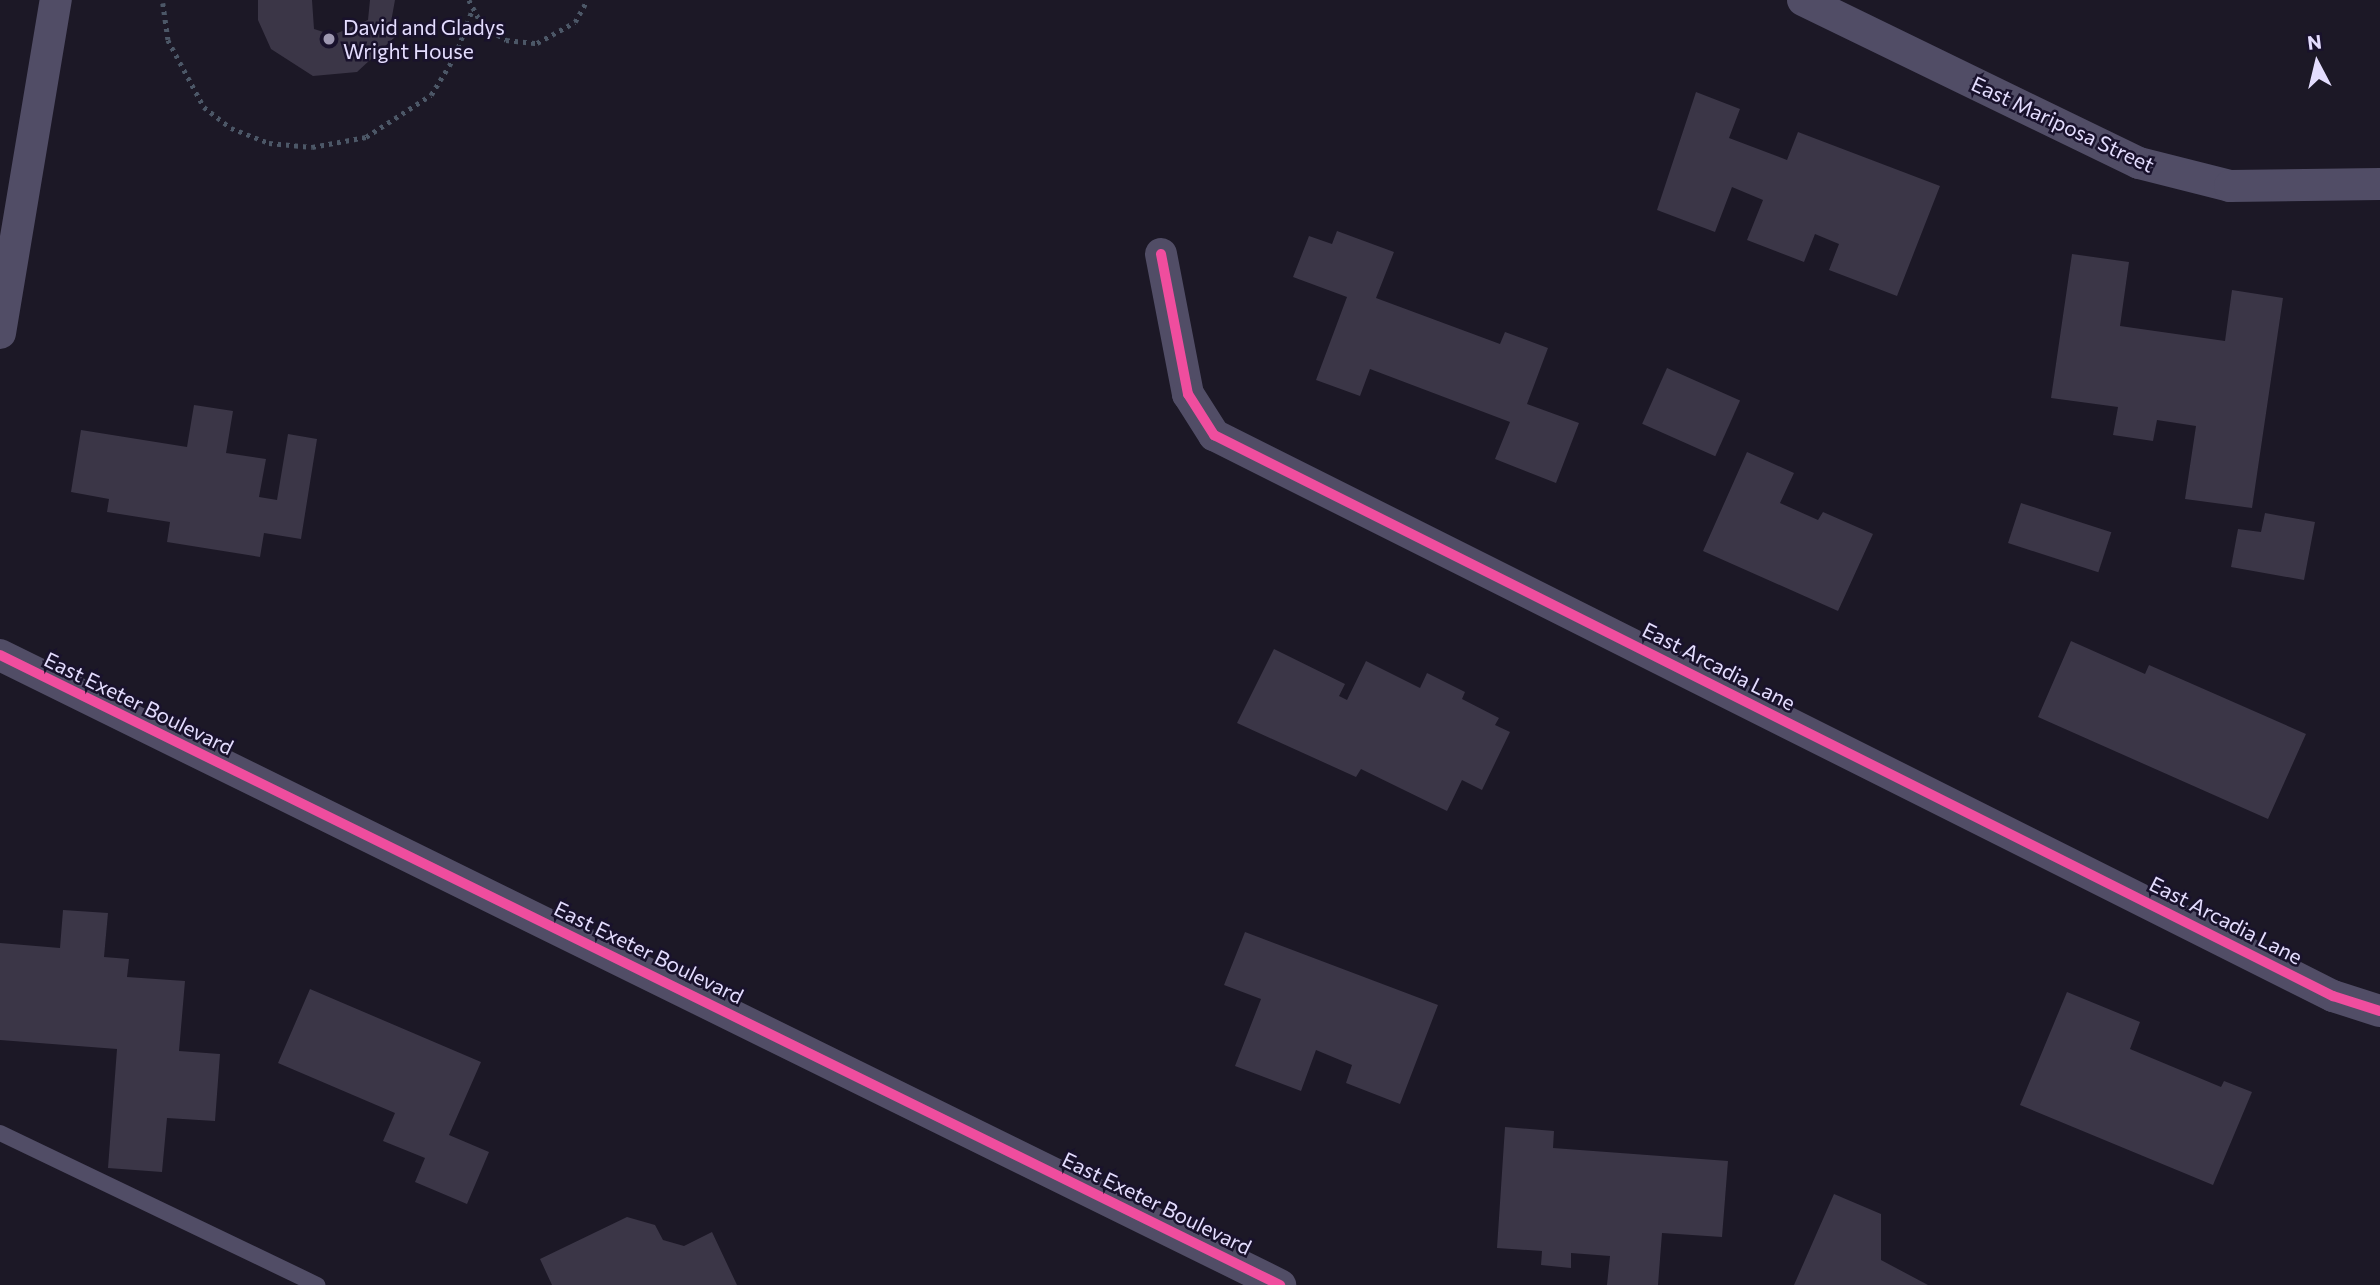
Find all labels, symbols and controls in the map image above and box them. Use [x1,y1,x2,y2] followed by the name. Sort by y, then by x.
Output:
[343,14,505,64] place label: David and Gladys Wright House
[2282,28,2352,98] north arrow
[2306,29,2323,54] text: N
[321,31,337,47] marker: David and Gladys Wright House
[1968,71,2158,177] street label: East Mariposa Street
[1638,617,1800,715] street label: East Arcadia Lane
[40,646,238,760] street label: East Exeter Boulevard
[2145,871,2307,969] street label: East Arcadia Lane
[550,895,748,1009] street label: East Exeter Boulevard
[1058,1146,1256,1260] street label: East Exeter Boulevard

